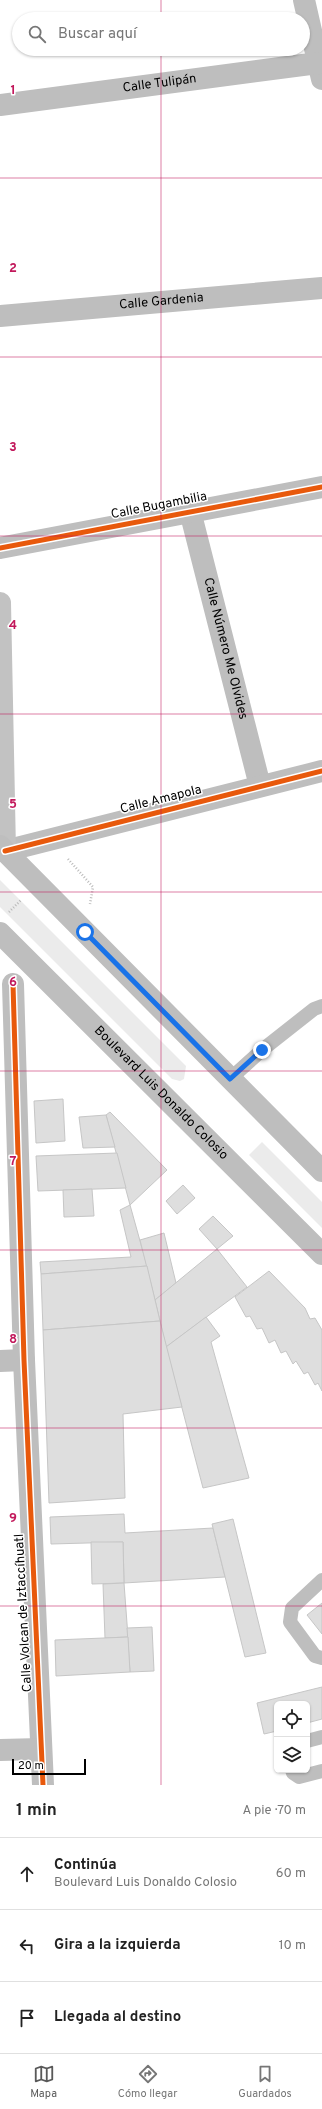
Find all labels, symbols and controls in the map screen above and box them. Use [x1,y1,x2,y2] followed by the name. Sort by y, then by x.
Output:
[12,12,310,56] search box
[26,23,48,45] icon: search
[58,25,137,44] text: Buscar aquí
[122,71,197,97] street label: Calle Tulipán
[10,83,16,99] text: 1
[9,261,17,277] text: 2
[118,290,204,314] street label: Calle Gardenia
[9,440,17,456] text: 3
[110,489,208,523] street label: Calle Bugambilia
[199,576,251,721] street label: Calle Número Me Olvides
[9,618,17,634] text: 4
[119,782,203,818] street label: Calle Amapola
[9,797,17,813] text: 5
[76,923,94,941] route start
[9,975,17,991] text: 6
[90,1023,231,1164] street label: Boulevard Luis Donaldo Colosio
[253,1041,271,1059] route end
[10,1154,17,1170] text: 7
[9,1332,17,1348] text: 8
[9,1511,17,1527] text: 9
[12,1533,36,1693] street label: Calle Volcan de Iztaccíhuatl
[274,1701,310,1773] map controls
[274,1701,310,1737] button: locate
[274,1737,310,1773] button: layers
[12,1757,86,1776] scale bar
[18,1759,44,1773] text: 20 m
[16,1800,57,1822] text: 1 min
[243,1803,306,1819] text: A pie · 70 m
[54,1856,116,1875] text: Continúa
[16,1863,38,1885] icon: ahead
[276,1866,306,1882] text: 60 m
[54,1875,237,1891] text: Boulevard Luis Donaldo Colosio
[16,1935,38,1957] icon: left
[54,1936,181,1955] text: Gira a la izquierda
[279,1938,306,1954] text: 10 m
[16,2007,38,2029] icon: arrive
[54,2008,181,2027] text: Llegada al destino
[30,2063,57,2101] tab: Mapa
[118,2063,178,2101] tab: Cómo llegar
[238,2063,292,2101] tab: Guardados

